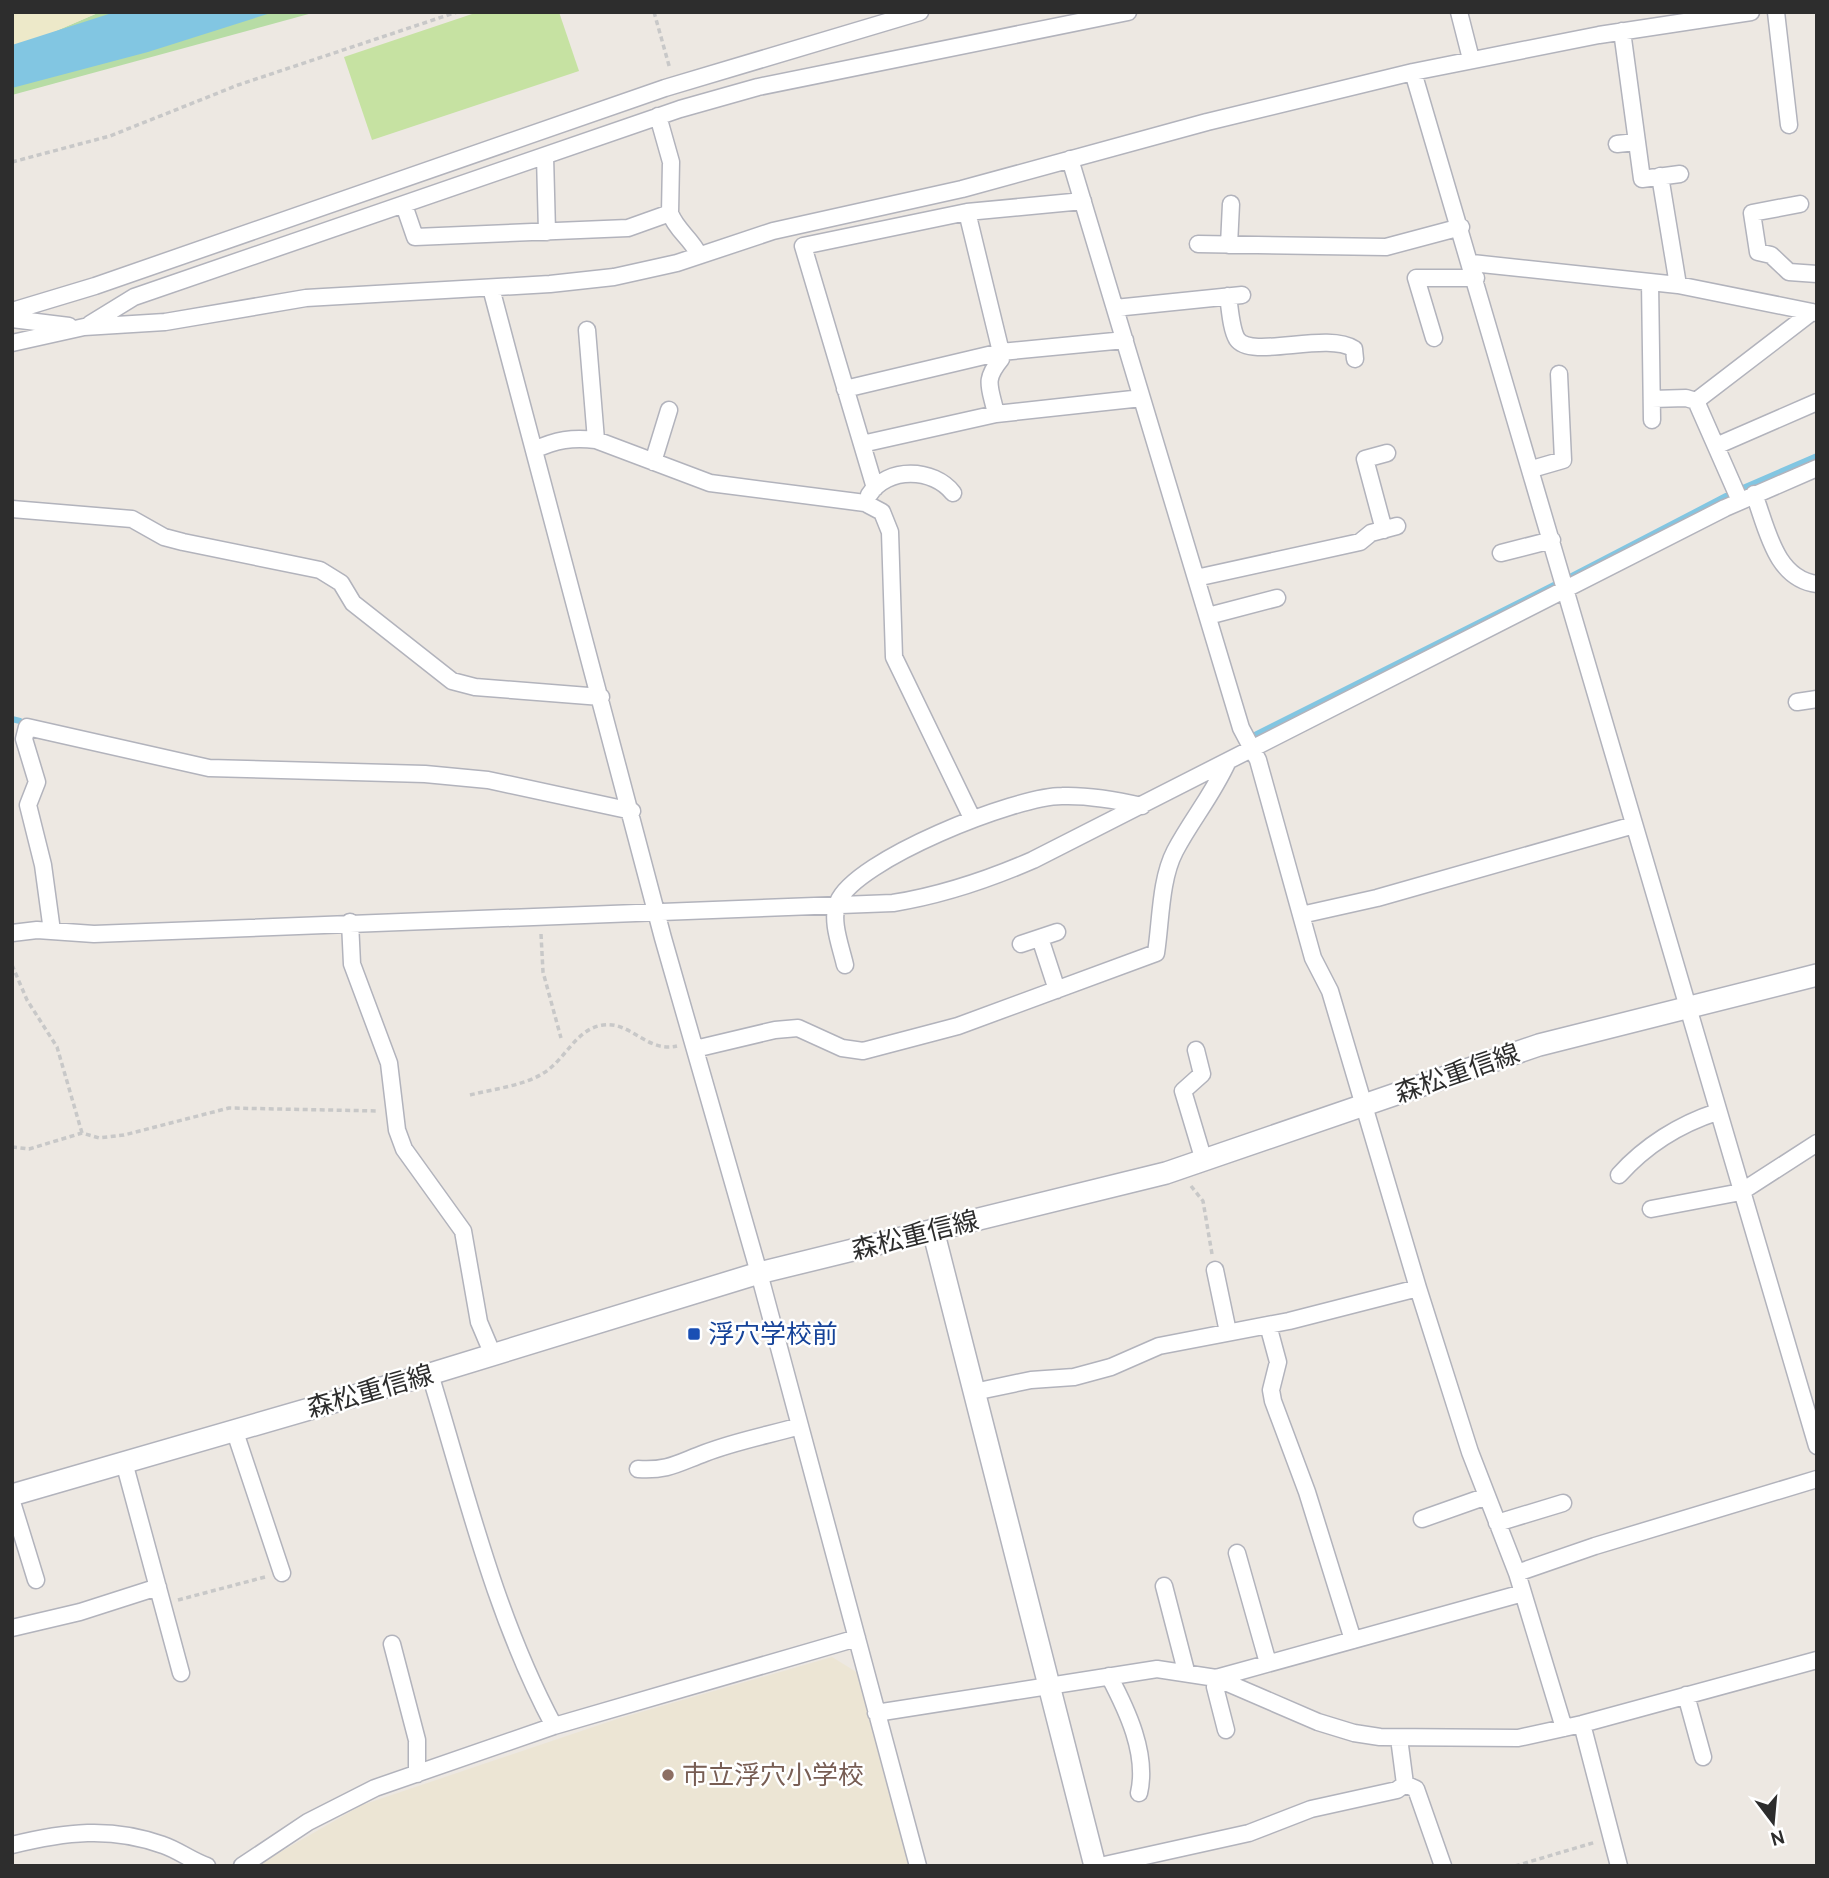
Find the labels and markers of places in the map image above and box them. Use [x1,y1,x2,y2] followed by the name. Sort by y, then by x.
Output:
[708,1318,838,1350] place label: 浮穴学校前
[686,1326,702,1342] marker: 浮穴学校前
[682,1759,864,1791] place label: 市立浮穴小学校
[660,1767,676,1783] marker: 市立浮穴小学校

